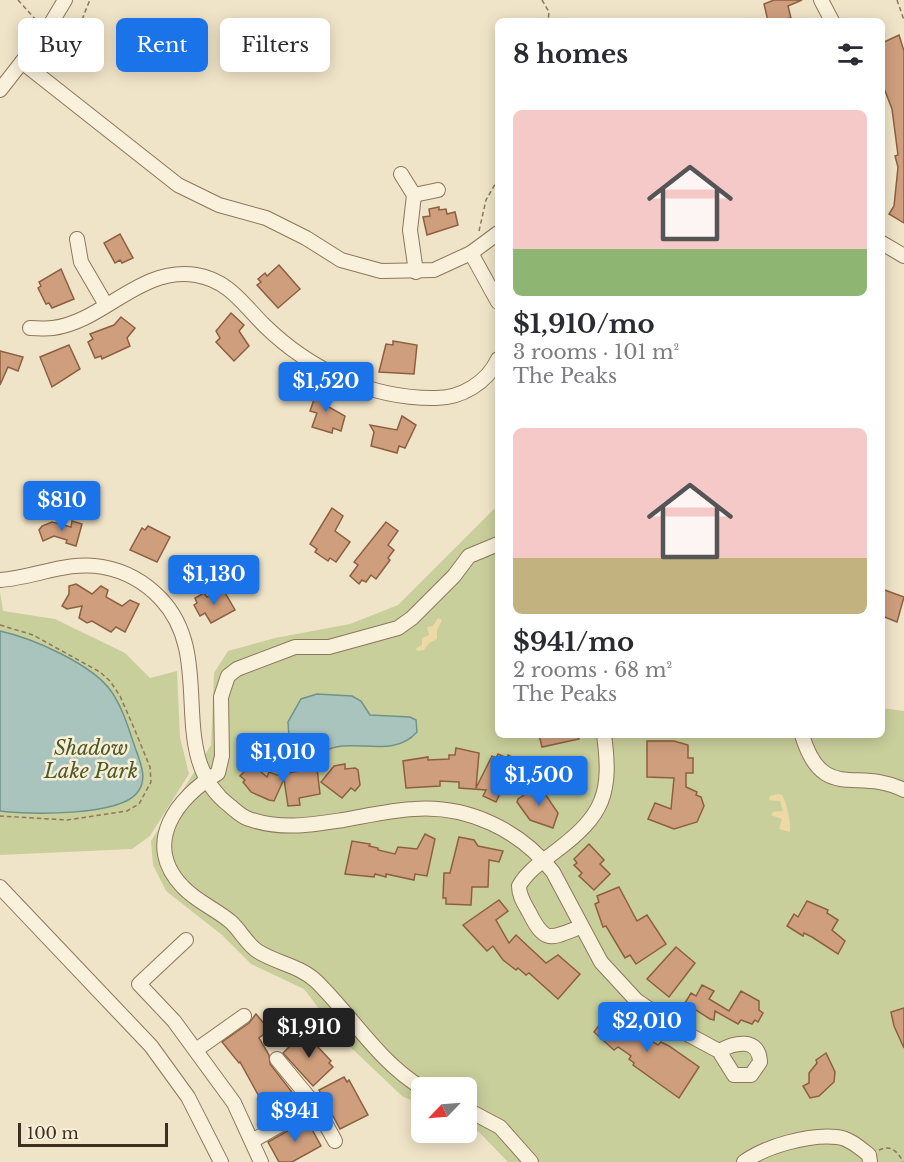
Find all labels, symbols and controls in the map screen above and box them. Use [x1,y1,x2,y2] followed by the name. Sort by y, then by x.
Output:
[18,18,104,72] chip: Buy
[116,18,208,72] chip: Rent
[220,18,330,72] chip: Filters
[513,38,628,70] text: 8 homes
[834,38,867,71] icon: filters
[636,149,744,257] icon: home
[513,308,655,340] text: $1,910/mo
[513,340,679,364] text: 3 rooms · 101 m²
[277,362,375,413] pin: $1,520
[513,364,617,388] text: The Peaks
[293,369,359,393] text: $1,520
[636,467,744,575] icon: home
[26,481,98,532] pin: $810
[37,488,87,512] text: $810
[165,555,263,606] pin: $1,130
[182,562,246,586] text: $1,130
[513,626,634,658] text: $941/mo
[513,658,672,682] text: 2 rooms · 68 m²
[513,682,617,706] text: The Peaks
[234,733,332,784] pin: $1,010
[43,736,138,783] park label: Shadow Lake Park
[250,740,316,764] text: $1,010
[490,756,588,807] pin: $1,500
[505,763,573,787] text: $1,500
[598,1002,696,1053] pin: $2,010
[260,1008,358,1059] pin: $1,910
[612,1009,682,1033] text: $2,010
[277,1015,341,1039] text: $1,910
[411,1077,477,1143] north arrow
[411,1077,477,1143] map controls
[259,1092,331,1143] pin: $941
[271,1099,319,1123] text: $941
[18,1120,168,1148] scale bar
[27,1123,79,1143] text: 100 m

